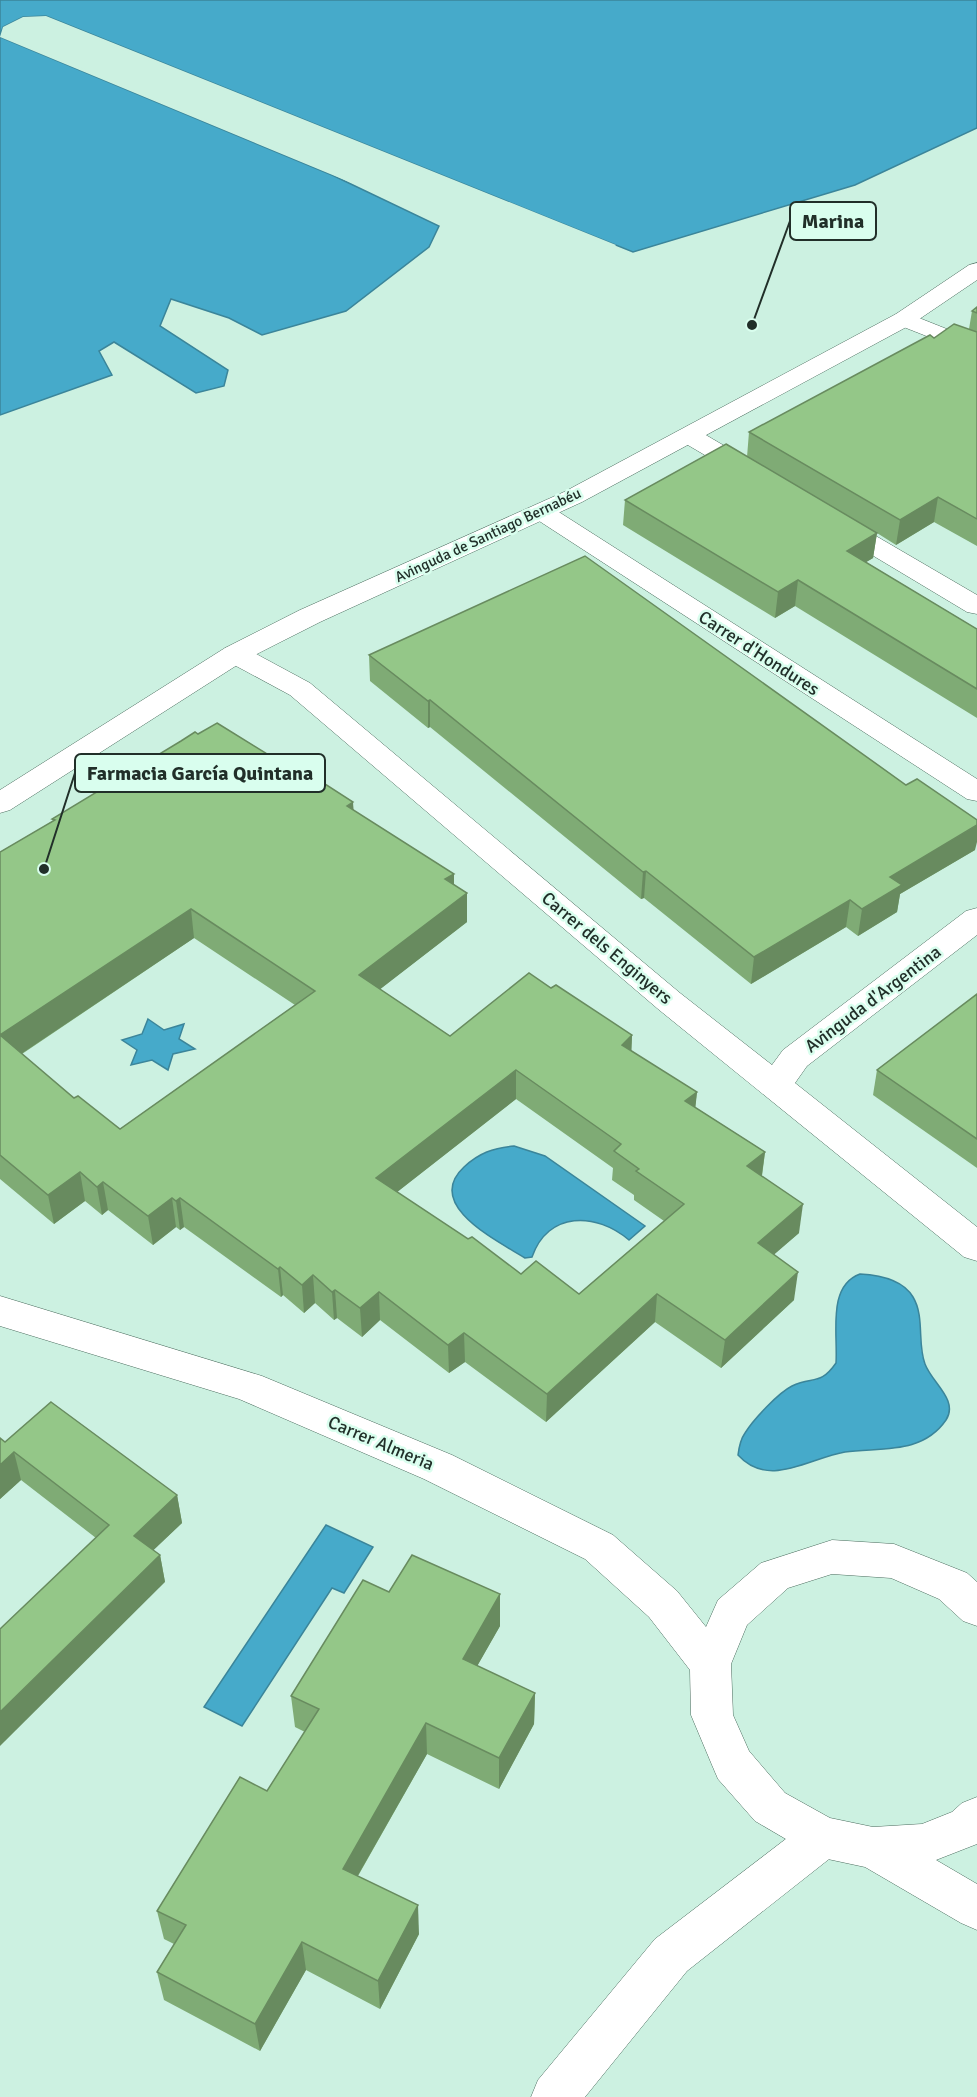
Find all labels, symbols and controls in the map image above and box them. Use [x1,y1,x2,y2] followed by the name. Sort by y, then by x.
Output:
[790,202,876,240] callout: Marina
[802,209,864,234] text: Marina
[392,484,584,586] street label: Avinguda de Santiago Bernabéu
[695,606,824,700] street label: Carrer d'Hondures
[75,754,325,792] callout: Farmacia García Quintana
[87,761,313,786] text: Farmacia García Quintana
[537,887,677,1009] street label: Carrer dels Enginyers
[801,941,945,1057] street label: Avinguda d'Argentina
[325,1411,437,1475] street label: Carrer Almeria

